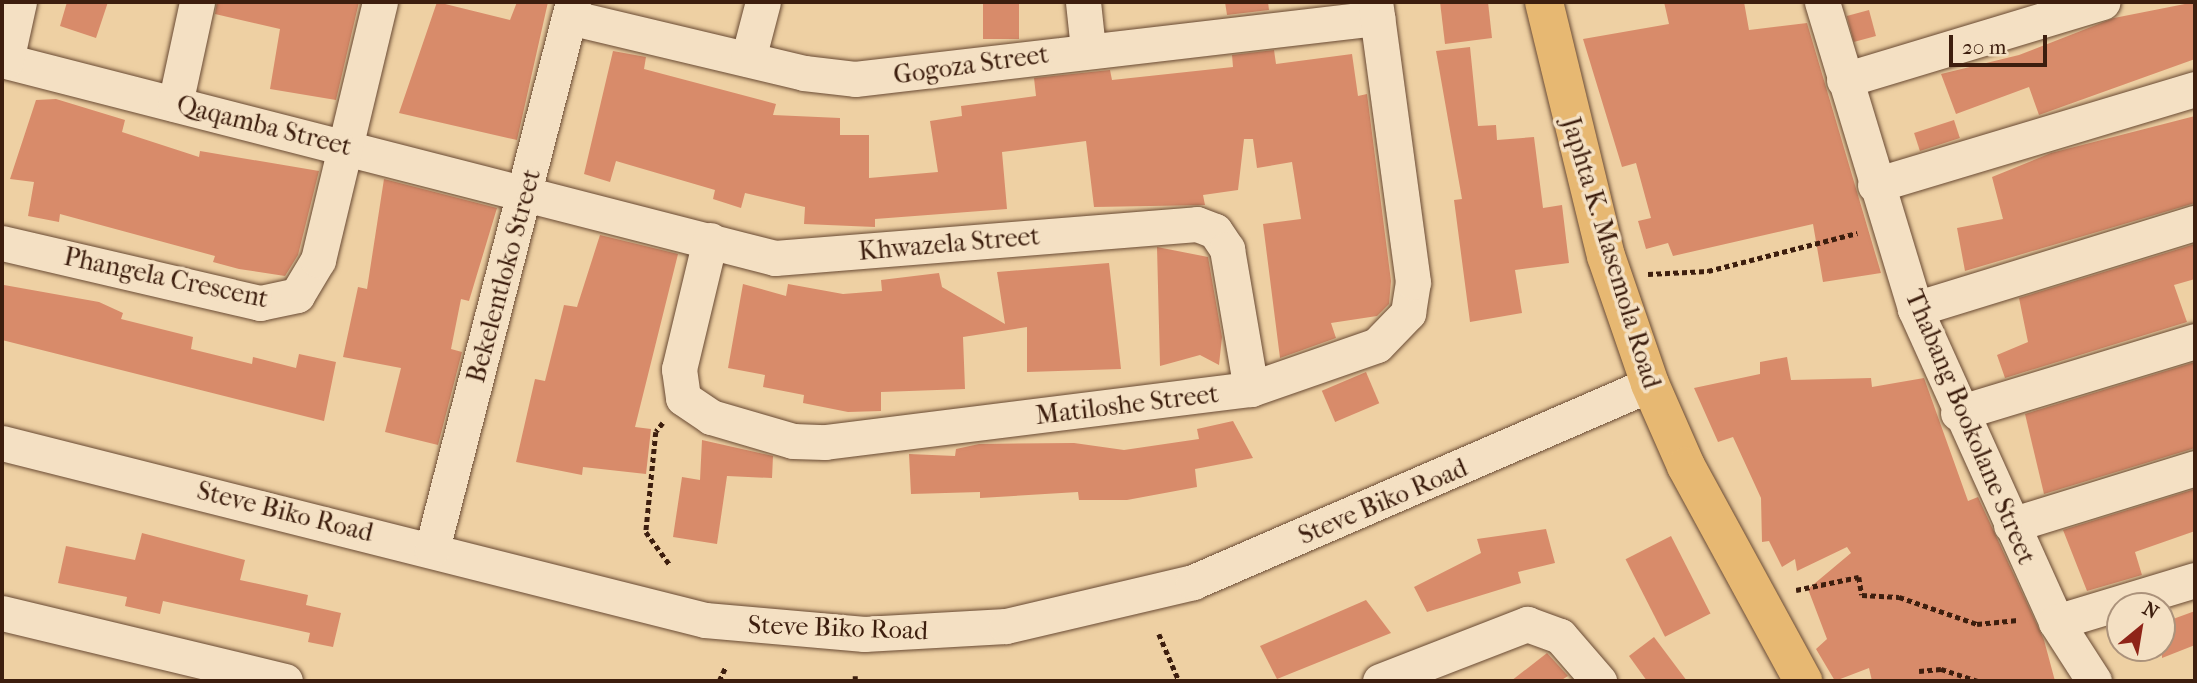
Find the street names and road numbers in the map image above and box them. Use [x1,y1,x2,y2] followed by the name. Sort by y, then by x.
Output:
[891,39,1051,91] street label: Gogoza Street
[173,89,355,163] street label: Qaqamba Street
[1555,114,1667,392] street label: Japhta K. Masemola Road
[460,166,548,386] street label: Bekelentloko Street
[857,221,1041,267] street label: Khwazela Street
[61,241,271,315] street label: Phangela Crescent
[1898,285,2042,569] street label: Thabang Bookolane Street
[1034,378,1220,432] street label: Matiloshe Street
[1294,452,1472,552] street label: Steve Biko Road
[194,475,376,549] street label: Steve Biko Road
[747,609,929,647] street label: Steve Biko Road

